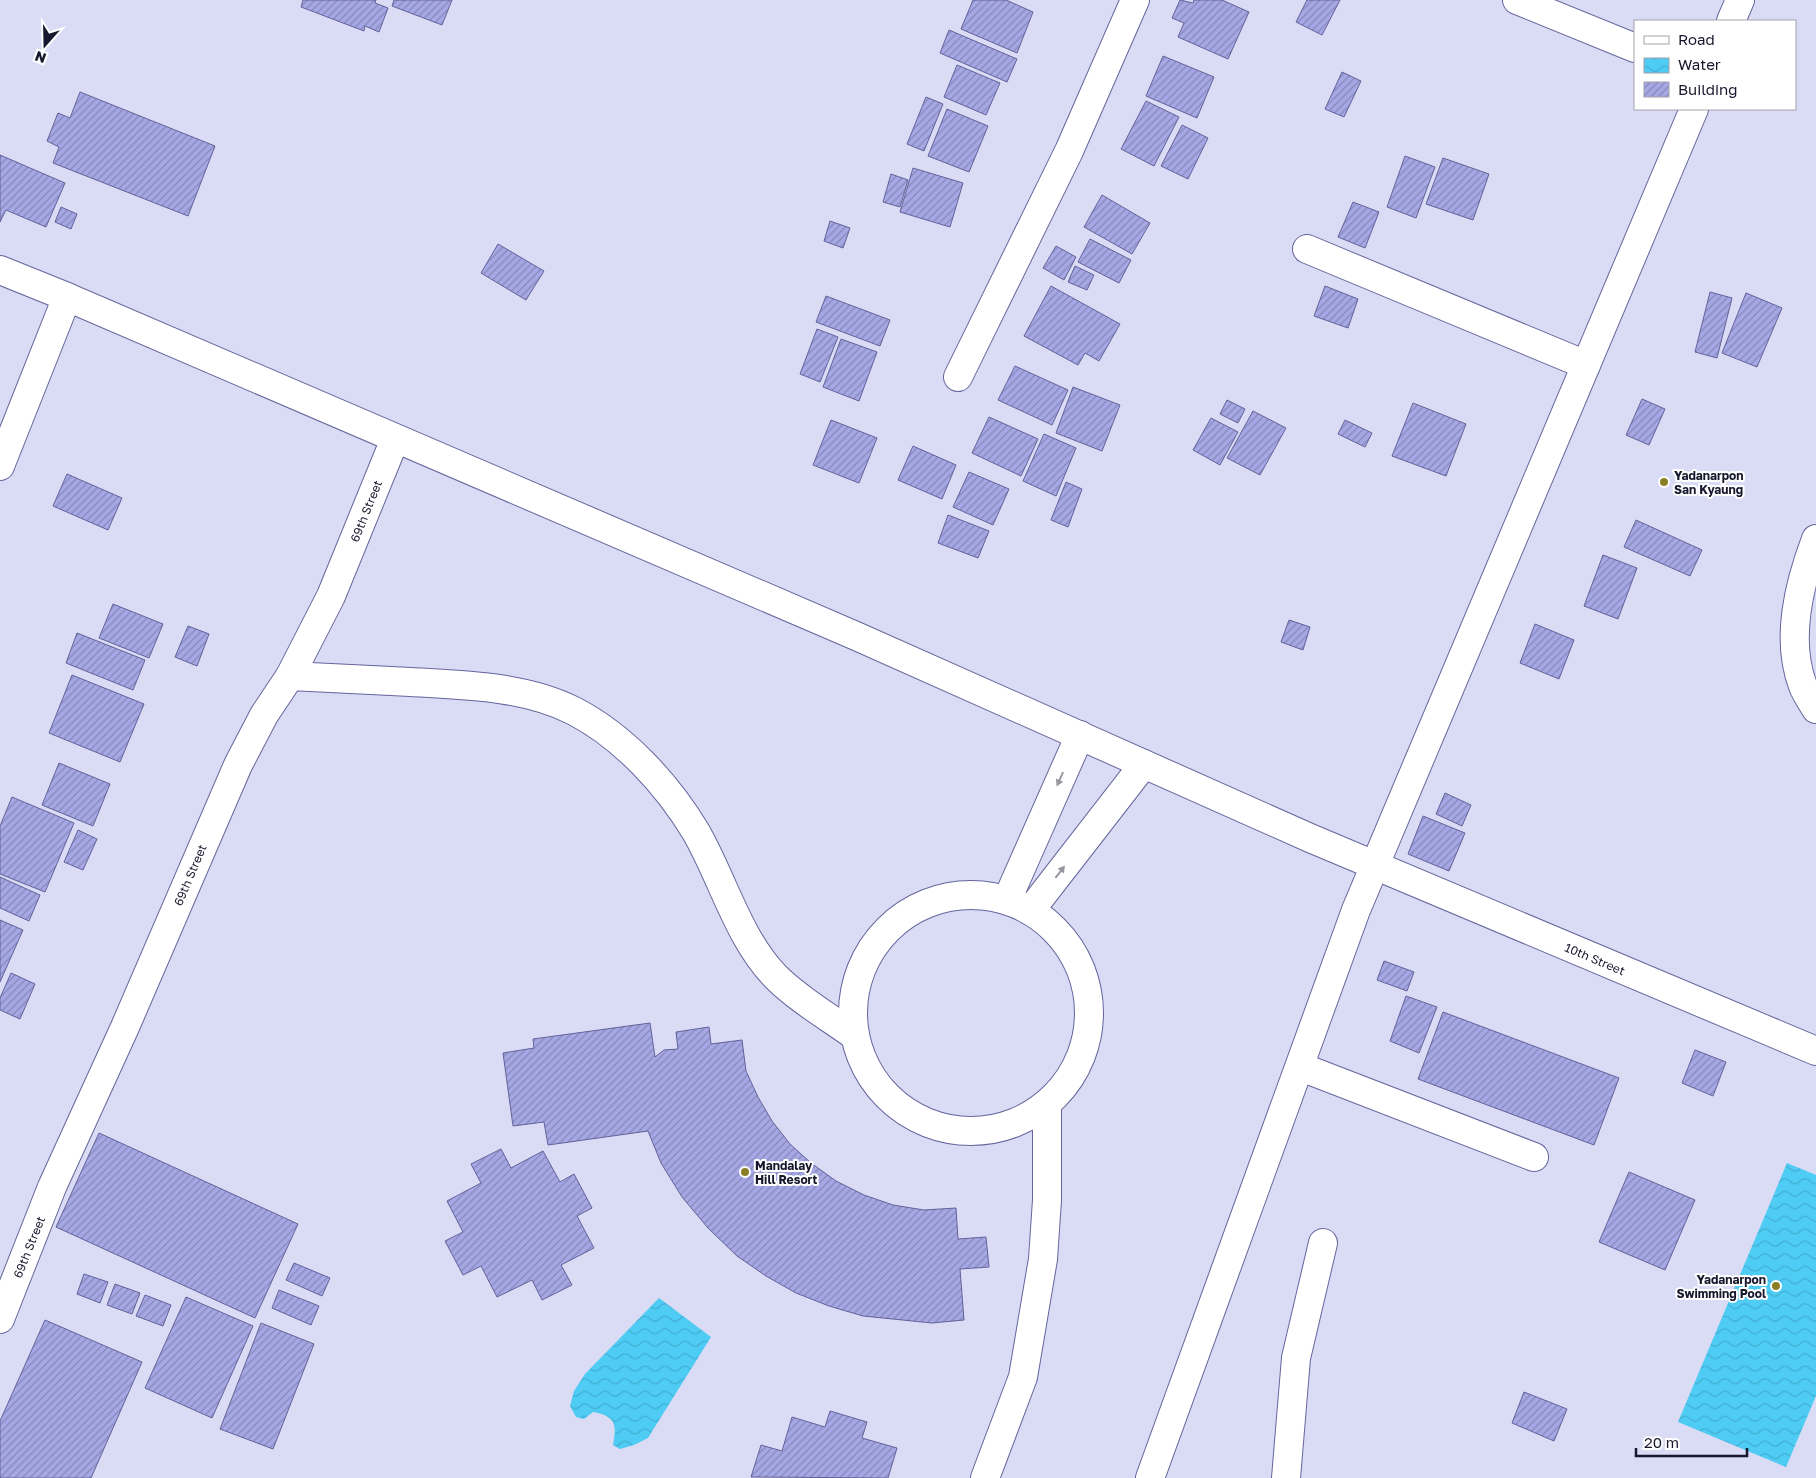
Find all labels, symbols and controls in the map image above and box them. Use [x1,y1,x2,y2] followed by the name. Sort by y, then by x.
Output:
[20,20,70,70] north arrow
[1634,20,1796,110] legend
[1678,30,1715,48] text: Road
[32,48,48,67] text: N
[1678,55,1721,73] text: Water
[1678,80,1738,98] text: Building
[1674,468,1743,497] place label: Yadanarpon San Kyaung
[1658,476,1670,488] marker: Yadanarpon San Kyaung
[347,478,385,544] street label: 69th Street
[1056,772,1064,786] one-way arrow
[170,842,210,908] street label: 69th Street
[1055,866,1066,879] one-way arrow
[1563,940,1628,978] street label: 10th Street
[755,1158,818,1187] place label: Mandalay Hill Resort
[739,1166,751,1178] marker: Mandalay Hill Resort
[10,1214,48,1280] street label: 69th Street
[1677,1272,1766,1301] place label: Yadanarpon Swimming Pool
[1770,1280,1782,1292] marker: Yadanarpon Swimming Pool
[1636,1426,1747,1458] scale bar
[1644,1433,1679,1451] text: 20 m

